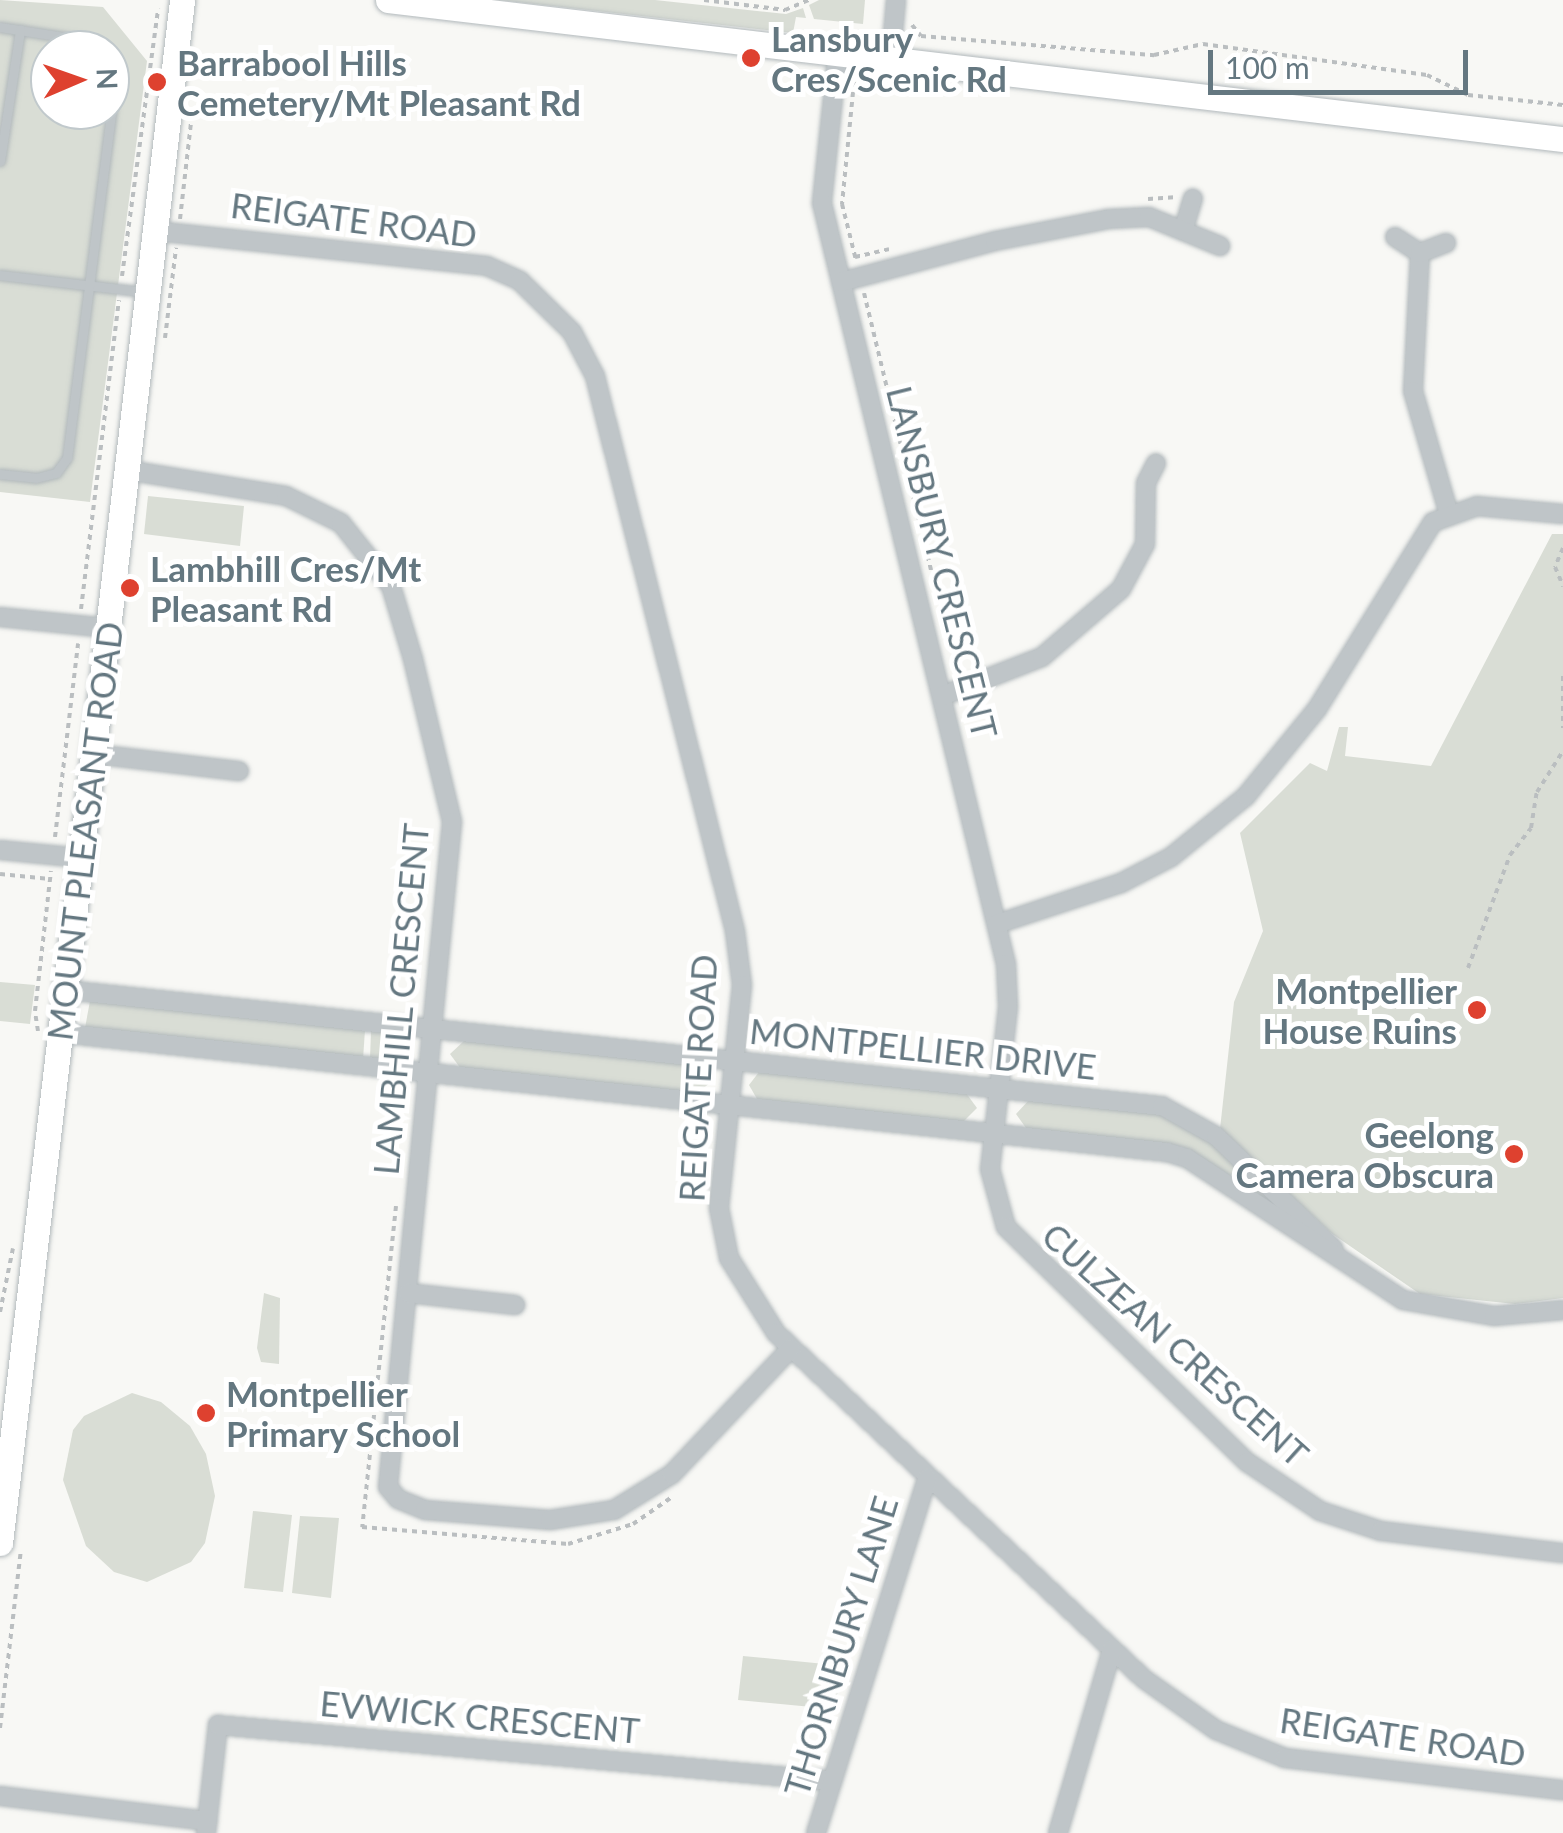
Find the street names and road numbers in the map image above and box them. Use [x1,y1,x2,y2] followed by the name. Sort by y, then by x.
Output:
[229,183,479,255] street label: REIGATE ROAD
[879,381,1007,743] street label: LANSBURY CRESCENT
[37,618,131,1044] street label: MOUNT PLEASANT ROAD
[364,821,436,1177] street label: LAMBHILL CRESCENT
[670,953,724,1203] street label: REIGATE ROAD
[748,1009,1098,1087] street label: MONTPELLIER DRIVE
[1034,1214,1318,1474] street label: CULZEAN CRESCENT
[774,1490,906,1802] street label: THORNBURY LANE
[318,1681,642,1751] street label: EVWICK CRESCENT
[1277,1698,1529,1774] street label: REIGATE ROAD

